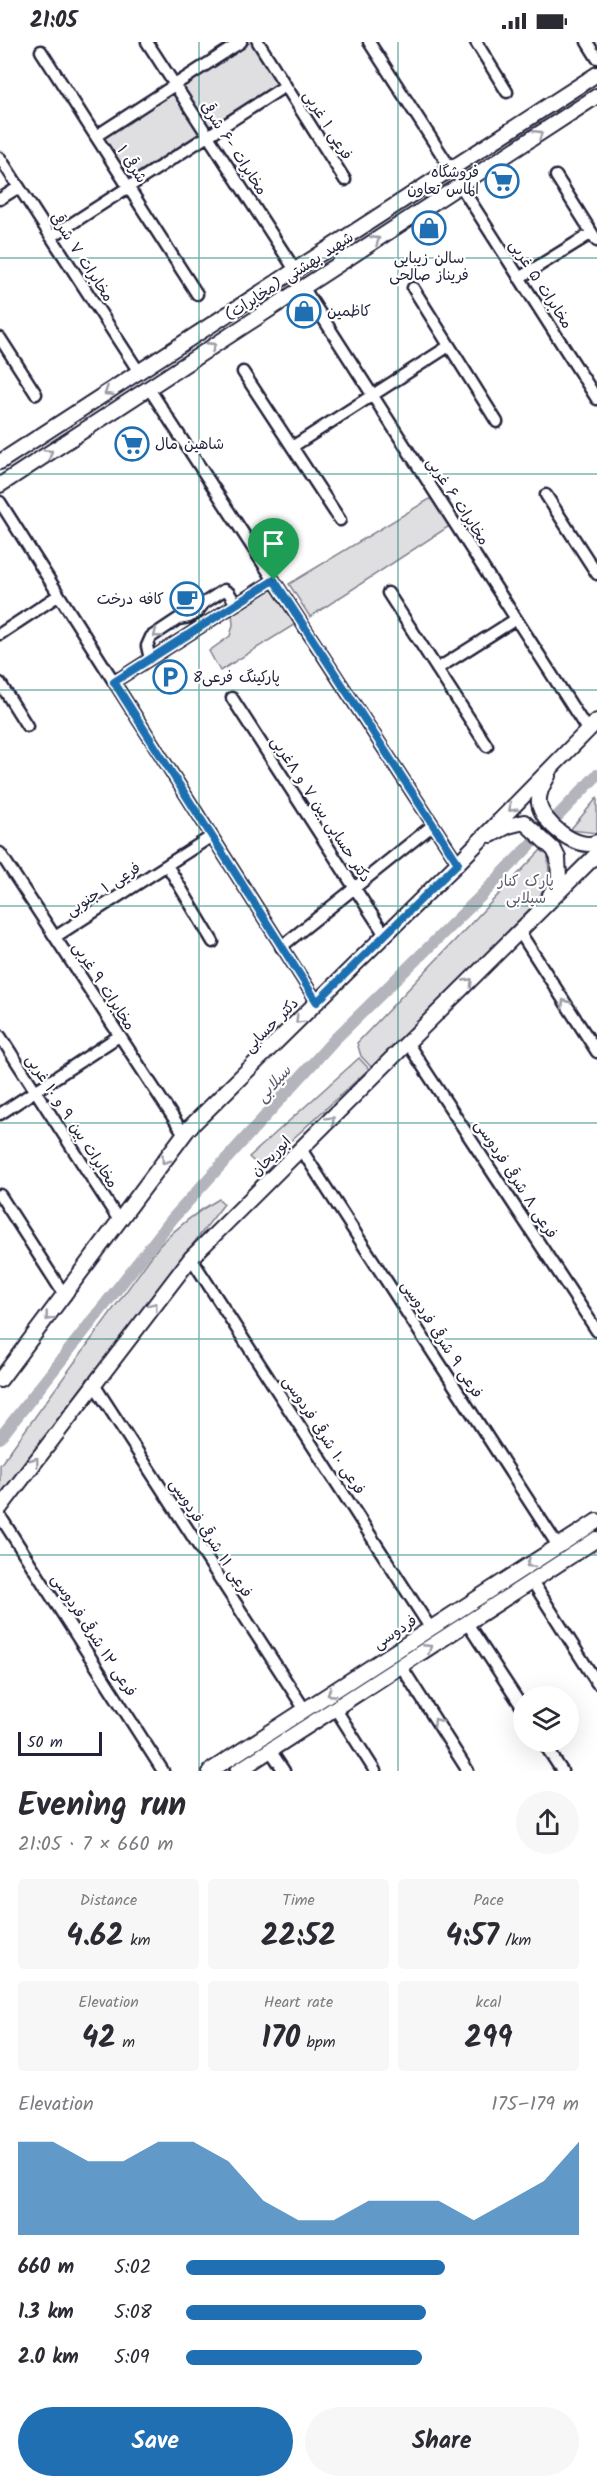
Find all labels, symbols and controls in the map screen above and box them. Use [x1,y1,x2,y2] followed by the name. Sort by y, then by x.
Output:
[30,4,77,39] text: 21:05
[296,86,358,165] street label: فرعی ۱ غربی
[194,97,273,200] street label: مخابرات -۶ شرقی
[533,129,543,141] one-way arrow
[110,141,152,188] street label: شرقی ۱
[407,161,479,202] place label: فروشگاه الماس تعاون
[484,163,520,199] supermarket icon: فروشگاه الماس تعاون
[43,208,119,307] street label: مخابرات ۷ شرقی
[411,210,447,246] shop icon: سالن زیبایی فریناز صالحی
[220,226,359,328] street label: شهید بهشتی (مخابرات)
[502,235,578,334] street label: مخابرات ۵ غربی
[369,236,380,247] one-way arrow
[389,247,469,288] place label: سالن زیبایی فریناز صالحی
[286,293,322,329] shop icon: کاظمین
[327,300,371,324] place label: کاظمین
[205,342,216,353] one-way arrow
[104,385,115,396] one-way arrow
[114,426,150,462] supermarket icon: شاهین مال
[155,433,224,457] place label: شاهین مال
[43,448,53,460] one-way arrow
[420,453,495,550] street label: مخابرات ۶ غربی
[248,518,299,580] pin
[257,527,290,560] icon: arrive
[169,581,205,617] cafe icon: کافه درخت
[97,588,164,612] place label: کافه درخت
[153,626,164,637] one-way arrow
[152,659,188,695] parking icon: پارکینگ فرعی8
[193,666,280,690] place label: پارکینگ فرعی8
[264,732,377,887] street label: دکتر حسابی بین ۷ و ۸غربی
[508,800,519,811] one-way arrow
[61,857,146,923] street label: فرعی ۱ جنوبی
[497,870,554,911] park label: پارک کنار سیلابی
[66,938,141,1035] street label: مخابرات ۹ غربی
[462,978,473,989] one-way arrow
[239,993,305,1059] street label: دکتر حسابی
[561,999,572,1010] one-way arrow
[296,1012,307,1023] one-way arrow
[19,1050,124,1193] street label: مخابرات بین ۹ و ۱۰ غربی
[250,1059,298,1108] water label: سیلابی
[468,1115,563,1244] street label: فرعی ۸ شرقی فردوسی
[324,1116,335,1127] one-way arrow
[246,1131,298,1183] street label: ابوریحان
[161,1154,172,1165] one-way arrow
[394,1276,488,1403] street label: فرعی ۹ شرقی فردوسی
[146,1302,157,1313] one-way arrow
[45,1310,56,1321] one-way arrow
[276,1371,371,1500] street label: فرعی ۱۰ شرقی فردوسی
[28,1457,39,1468] one-way arrow
[163,1474,258,1603] street label: فرعی ۱۱ شرقی فردوسی
[526,1557,536,1569] one-way arrow
[44,1569,142,1702] street label: فرعی ۱۲ شرقی فردوسی
[369,1610,422,1656] street label: فردوسی
[421,1644,432,1655] one-way arrow
[327,1685,337,1697] one-way arrow
[513,1686,579,1752] map controls
[513,1686,579,1752] button: layers
[433,1718,444,1729] one-way arrow
[18,1729,102,1756] scale bar
[27,1730,63,1755] text: 50 m
[18,1780,186,1833] text: Evening run
[516,1791,579,1854] button: share
[18,1829,174,1861] text: 21:05 · 7 × 660 m
[80,1888,137,1913] text: Distance
[282,1888,315,1913] text: Time
[473,1888,504,1913] text: Pace
[67,1913,124,1961] text: 4.62
[261,1913,336,1961] text: 22:52
[446,1913,499,1961] text: 4:57
[124,1928,150,1953] text: km
[499,1928,531,1953] text: /km
[78,1990,139,2015] text: Elevation
[264,1990,333,2015] text: Heart rate
[475,1990,502,2015] text: kcal
[82,2015,116,2063] text: 42
[262,2015,300,2063] text: 170
[465,2015,512,2063] text: 299
[116,2030,135,2055] text: m
[300,2030,335,2055] text: bpm
[18,2089,94,2121] text: Elevation
[491,2089,579,2121] text: 175–179 m
[18,2252,74,2284] text: 660 m
[114,2252,151,2284] text: 5:02
[18,2297,74,2329] text: 1.3 km
[114,2297,152,2329] text: 5:08
[18,2342,79,2374] text: 2.0 km
[114,2342,149,2374] text: 5:09
[18,2407,293,2476] button: Save
[305,2407,579,2476] button: Share

